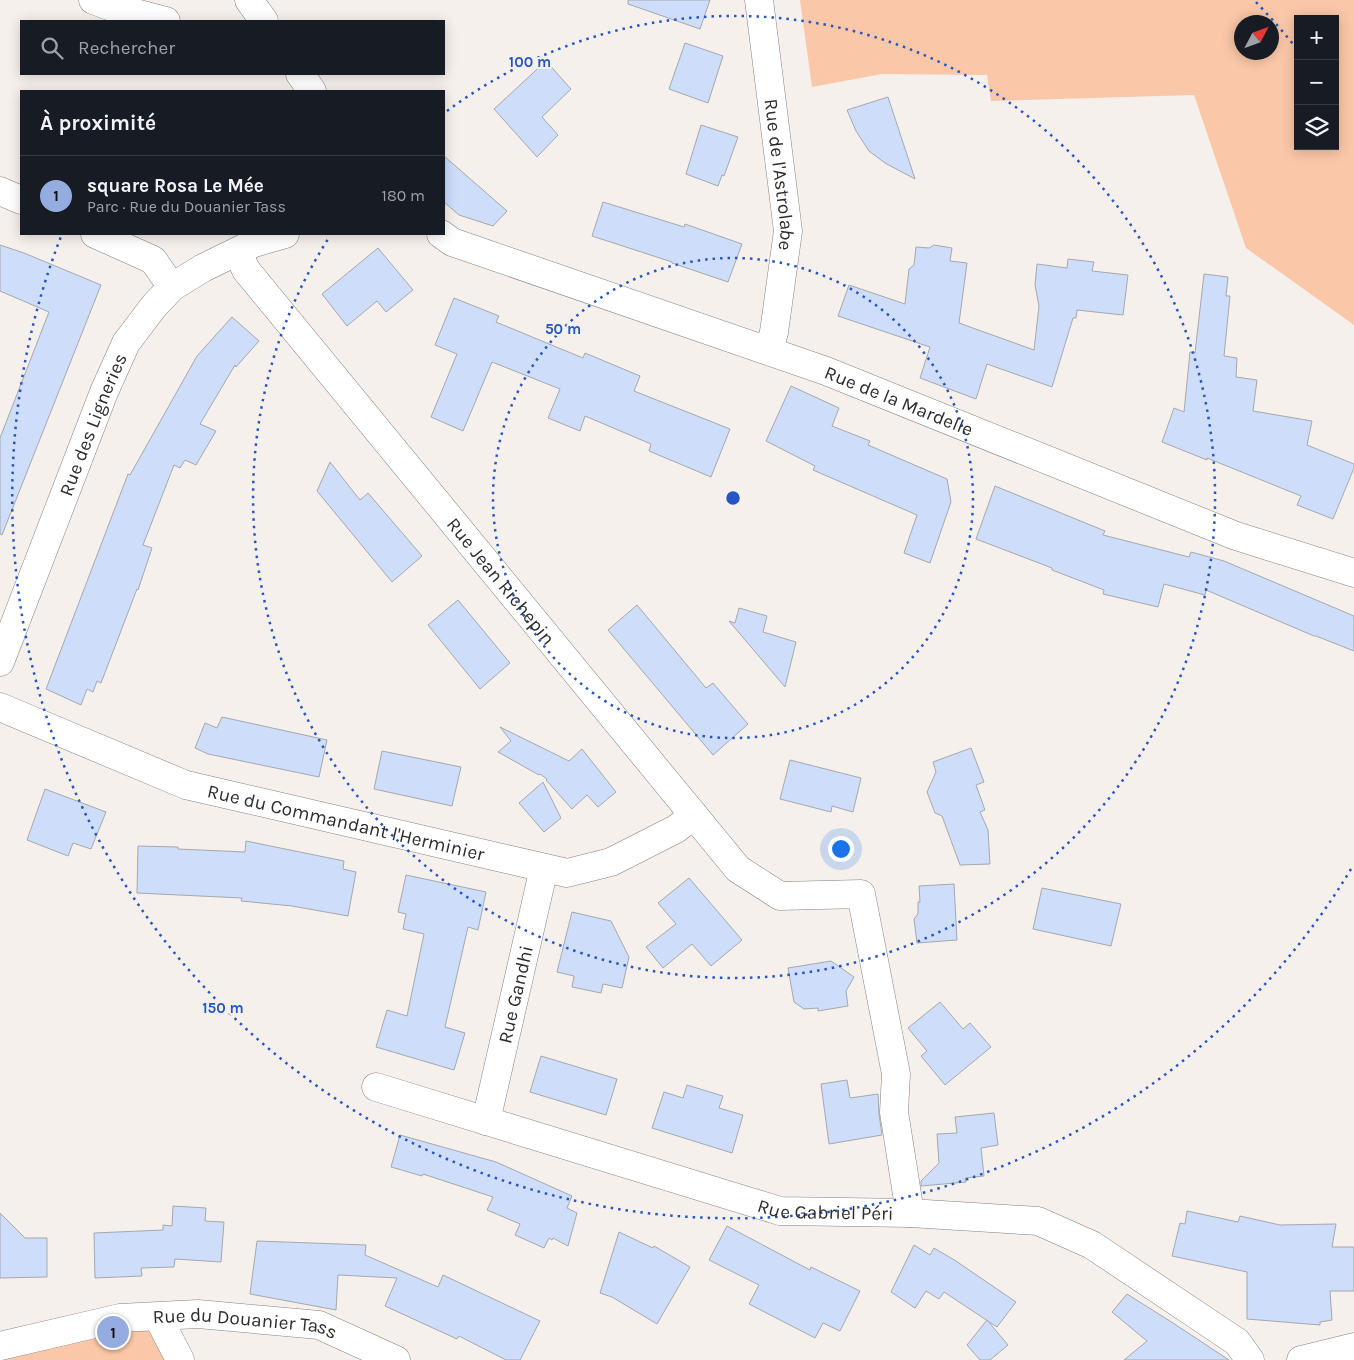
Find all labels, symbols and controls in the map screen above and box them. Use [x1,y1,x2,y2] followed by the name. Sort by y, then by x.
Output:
[1234,15,1279,60] north arrow
[1294,15,1339,150] map controls
[1294,15,1339,60] button: +
[20,20,445,75] search box
[38,34,66,62] icon: search
[78,37,175,59] text: Rechercher
[509,53,551,71] text: 100 m
[1294,60,1339,105] button: −
[759,97,798,252] street label: Rue de l'Astrolabe
[1294,105,1339,150] button: layers
[40,111,156,135] text: À proximité
[87,175,264,197] text: square Rosa Le Mée
[53,186,59,205] text: 1
[382,186,425,205] text: 180 m
[87,197,286,216] text: Parc · Rue du Douanier Tass
[545,320,581,338] text: 50 m
[55,350,132,499] street label: Rue des Ligneries
[821,362,976,441] street label: Rue de la Mardelle
[724,489,742,507] centre of rings
[442,514,559,650] street label: Rue Jean Richepin
[205,780,487,866] street label: Rue du Commandant l'Herminier
[828,836,854,862] your location
[494,943,538,1046] street label: Rue Gandhi
[202,999,244,1017] text: 150 m
[755,1195,894,1225] street label: Rue Gabriel Péri
[152,1304,341,1344] street label: Rue du Douanier Tass
[97,1313,129,1351] pin: 1

